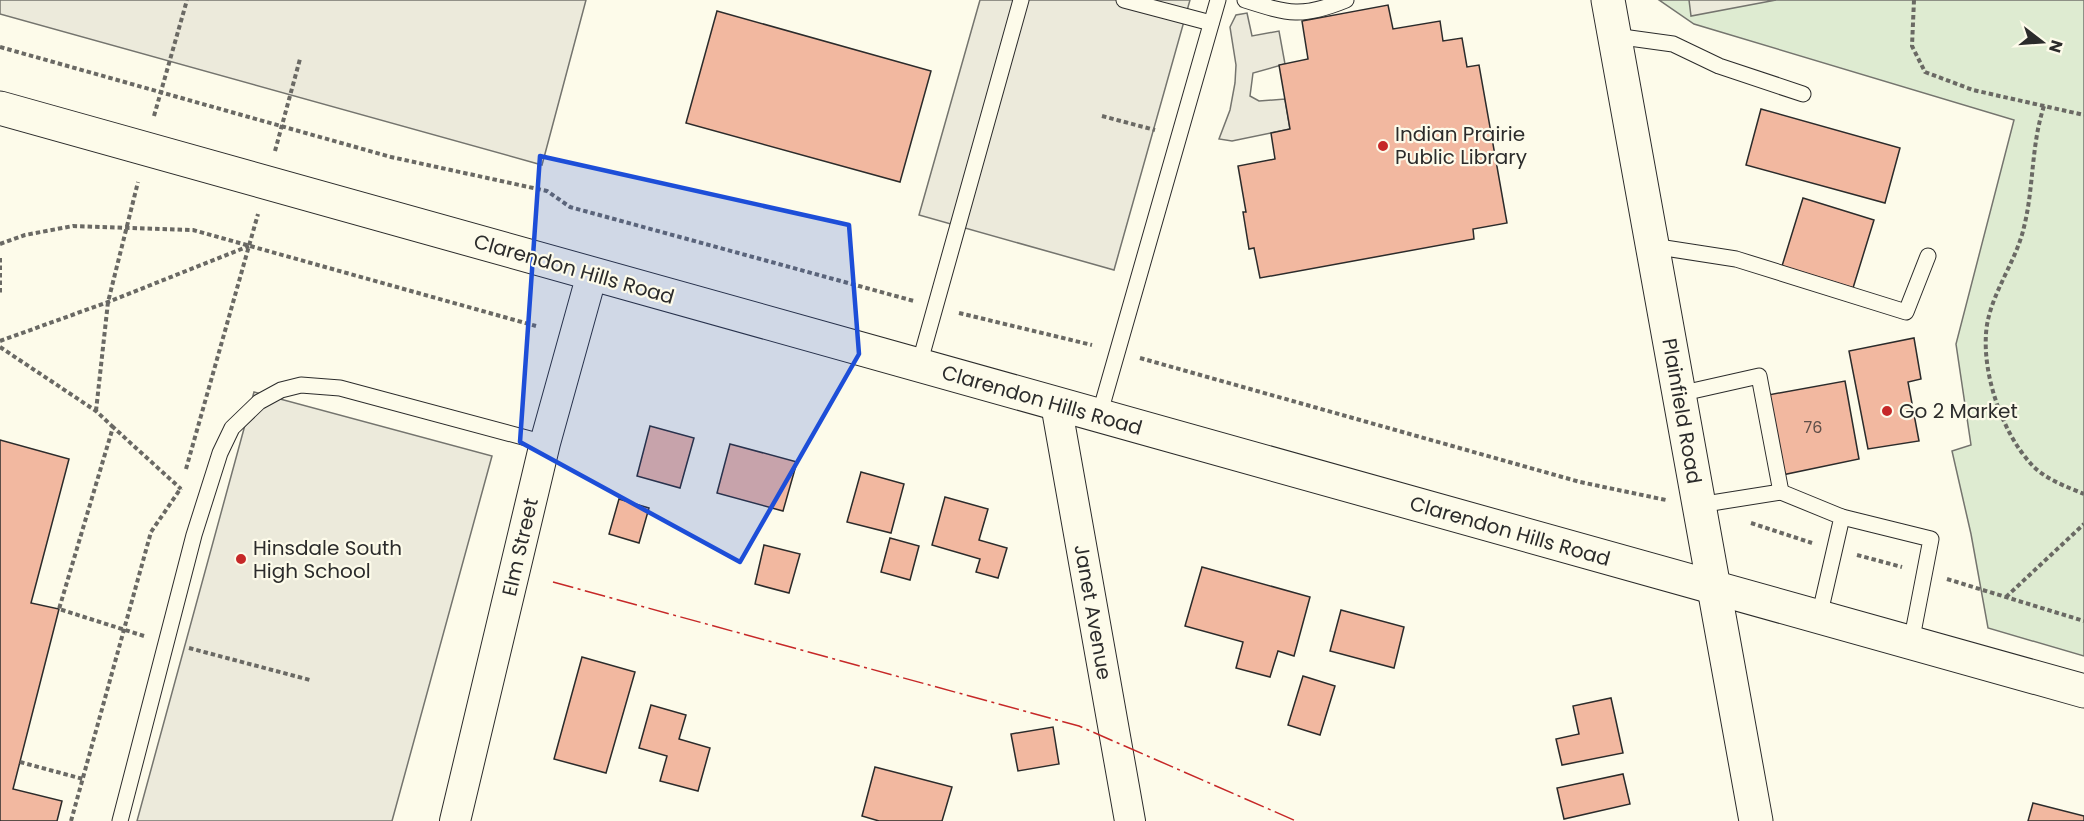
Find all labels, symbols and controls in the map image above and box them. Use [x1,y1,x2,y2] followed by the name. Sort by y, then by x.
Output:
[2012,12,2072,72] north arrow
[2043,37,2069,55] text: N
[1395,120,1527,171] place label: Indian Prairie Public Library
[1376,139,1390,153] marker: Indian Prairie Public Library
[470,227,678,311] street label: Clarendon Hills Road
[1655,336,1709,486] street label: Plainfield Road
[938,358,1146,442] street label: Clarendon Hills Road
[1899,397,2018,425] place label: Go 2 Market
[1880,404,1894,418] marker: Go 2 Market
[1804,416,1822,439] house number: 76
[1406,489,1614,573] street label: Clarendon Hills Road
[495,495,545,599] street label: Elm Street
[253,534,402,585] place label: Hinsdale South High School
[1067,542,1119,682] street label: Janet Avenue
[234,552,248,566] marker: Hinsdale South High School

